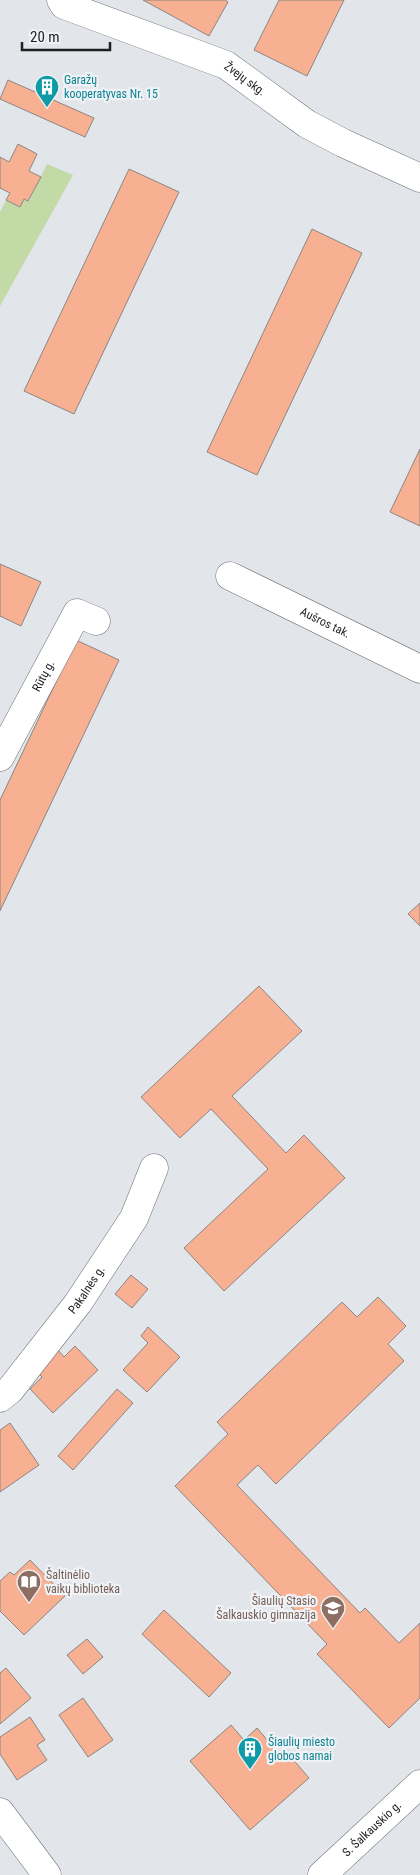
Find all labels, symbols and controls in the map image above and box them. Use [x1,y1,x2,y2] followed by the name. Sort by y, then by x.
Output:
[22,20,110,52] scale bar
[30,28,60,46] text: 20 m
[221,58,268,99] street label: Žvejų skg.
[64,73,158,101] place label: Garažų kooperatyvas Nr. 15
[34,74,60,108] building icon: Garažų kooperatyvas Nr. 15
[298,604,352,641] street label: Aušros tak.
[29,658,57,694] street label: Rūtų g.
[65,1263,108,1317] street label: Pakalnės g.
[46,1567,120,1596] place label: Šaltinėlio vaikų biblioteka
[16,1569,42,1603] library icon: Šaltinėlio vaikų biblioteka
[216,1593,316,1622] place label: Šiaulių Stasio Šalkauskio gimnazija
[320,1595,346,1629] school or university icon: Šiaulių Stasio Šalkauskio gimnazija
[268,1734,335,1763] place label: Šiaulių miesto globos namai
[237,1736,263,1770] building icon: Šiaulių miesto globos namai
[339,1798,404,1860] street label: S. Šalkauskio g.

